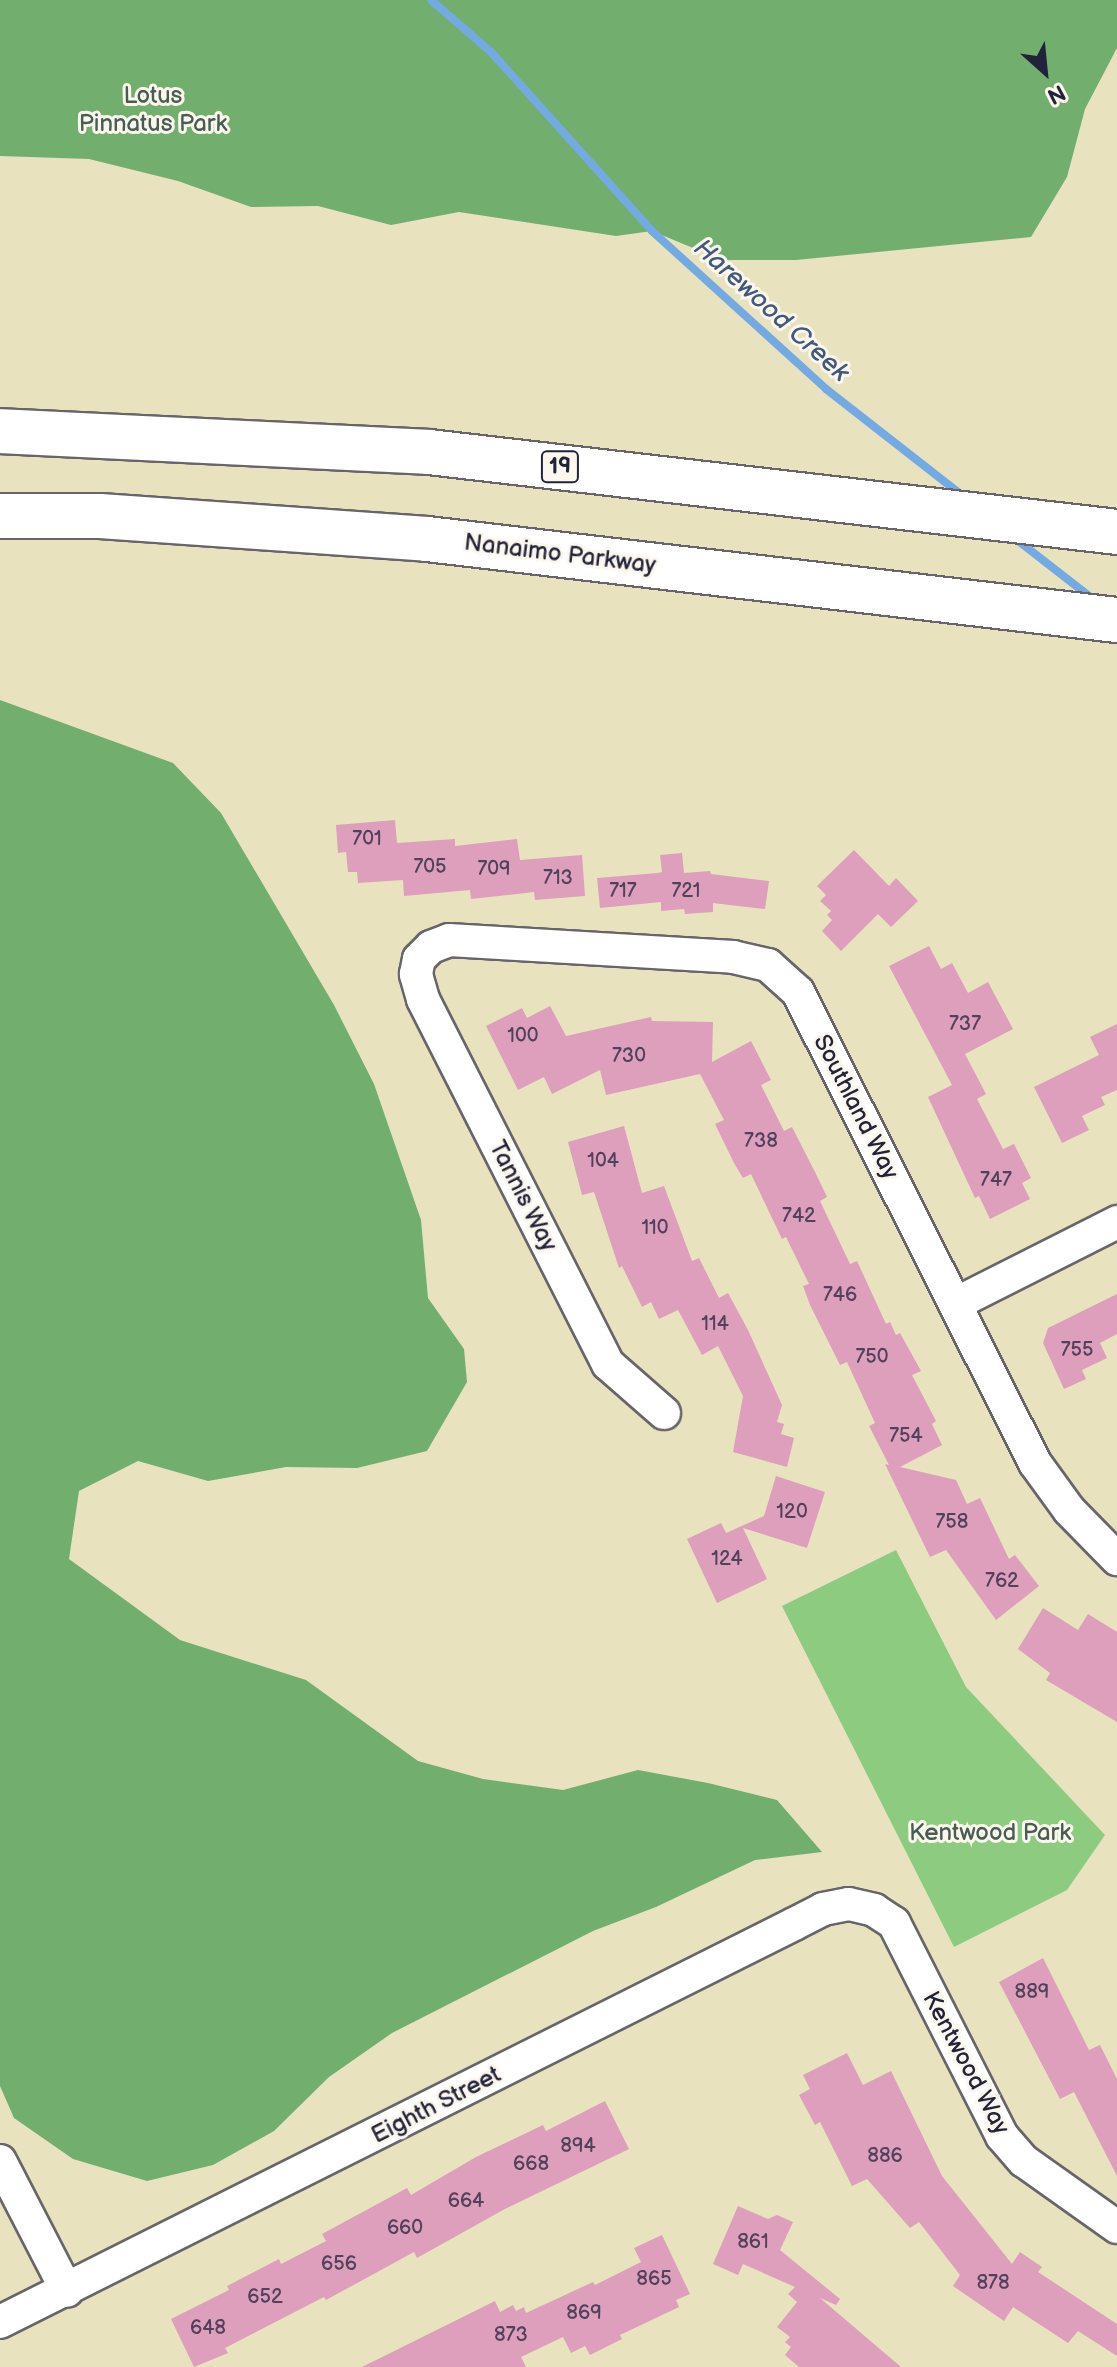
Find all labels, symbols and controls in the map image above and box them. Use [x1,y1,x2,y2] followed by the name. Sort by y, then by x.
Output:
[1005,32,1085,112] north arrow
[1043,78,1070,110] text: N
[79,82,227,138] park label: Lotus Pinnatus Park
[687,233,855,389] water label: Harewood Creek
[540,449,580,485] road number: 19
[463,528,657,580] street label: Nanaimo Parkway
[352,827,382,851] house number: 701
[413,855,447,879] house number: 705
[477,857,511,881] house number: 709
[543,866,573,890] house number: 713
[609,879,637,903] house number: 717
[671,879,701,903] house number: 721
[949,1012,981,1036] house number: 737
[507,1024,539,1048] house number: 100
[807,1029,905,1185] street label: Southland Way
[612,1044,646,1068] house number: 730
[744,1129,778,1153] house number: 738
[483,1135,563,1257] street label: Tannis Way
[587,1149,619,1173] house number: 104
[980,1168,1012,1192] house number: 747
[782,1204,816,1228] house number: 742
[641,1216,669,1240] house number: 110
[823,1283,857,1307] house number: 746
[701,1312,729,1336] house number: 114
[1061,1338,1093,1362] house number: 755
[855,1345,889,1369] house number: 750
[889,1424,923,1448] house number: 754
[776,1500,808,1524] house number: 120
[936,1510,968,1534] house number: 758
[711,1547,743,1571] house number: 124
[985,1569,1019,1593] house number: 762
[909,1819,1071,1847] park label: Kentwood Park
[1015,1980,1049,2004] house number: 889
[916,1986,1016,2140] street label: Kentwood Way
[366,2060,506,2150] street label: Eighth Street
[560,2134,596,2158] house number: 894
[867,2144,903,2168] house number: 886
[513,2152,549,2176] house number: 668
[448,2189,484,2213] house number: 664
[387,2216,423,2240] house number: 660
[737,2230,769,2254] house number: 861
[321,2252,357,2276] house number: 656
[636,2267,672,2291] house number: 865
[976,2271,1010,2295] house number: 878
[247,2285,283,2309] house number: 652
[566,2301,602,2325] house number: 869
[190,2316,226,2340] house number: 648
[494,2323,528,2347] house number: 873

